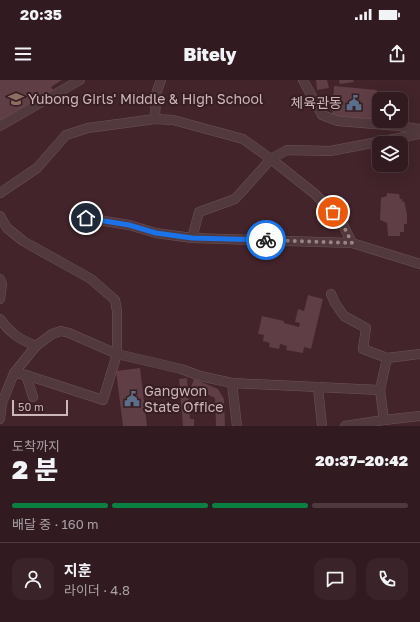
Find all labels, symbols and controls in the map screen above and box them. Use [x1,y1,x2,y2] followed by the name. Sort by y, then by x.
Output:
[20,5,62,23] text: 20:35
[12,43,34,65] icon: menu
[184,43,236,65] text: Bitely
[386,43,408,65] icon: share
[7,90,25,108] school or university icon: Yubong Girls' Middle & High School
[28,90,263,107] place label: Yubong Girls' Middle & High School
[372,92,408,172] map controls
[372,92,408,128] button: locate
[290,94,342,111] place label: 체육관동
[345,94,363,112] public building icon: 체육관동
[372,136,408,172] button: layers
[316,195,350,229] pin
[69,201,103,235] pin
[322,201,344,223] icon: bag
[75,207,97,229] icon: home
[246,220,286,260] courier
[255,229,277,251] icon: bike
[144,382,224,415] place label: Gangwon State Office
[123,390,141,408] public building icon: Gangwon State Office
[12,398,68,417] scale bar
[18,400,44,413] text: 50 m
[12,438,60,454] text: 도착까지
[315,451,408,469] text: 20:37–20:42
[12,454,59,485] text: 2 분
[12,516,99,532] text: 배달 중 · 160 m
[12,558,54,600] button: person
[314,558,356,600] button: chat
[366,558,408,600] button: phone
[64,561,92,579] text: 지훈
[64,582,130,598] text: 라이더 · 4.8

